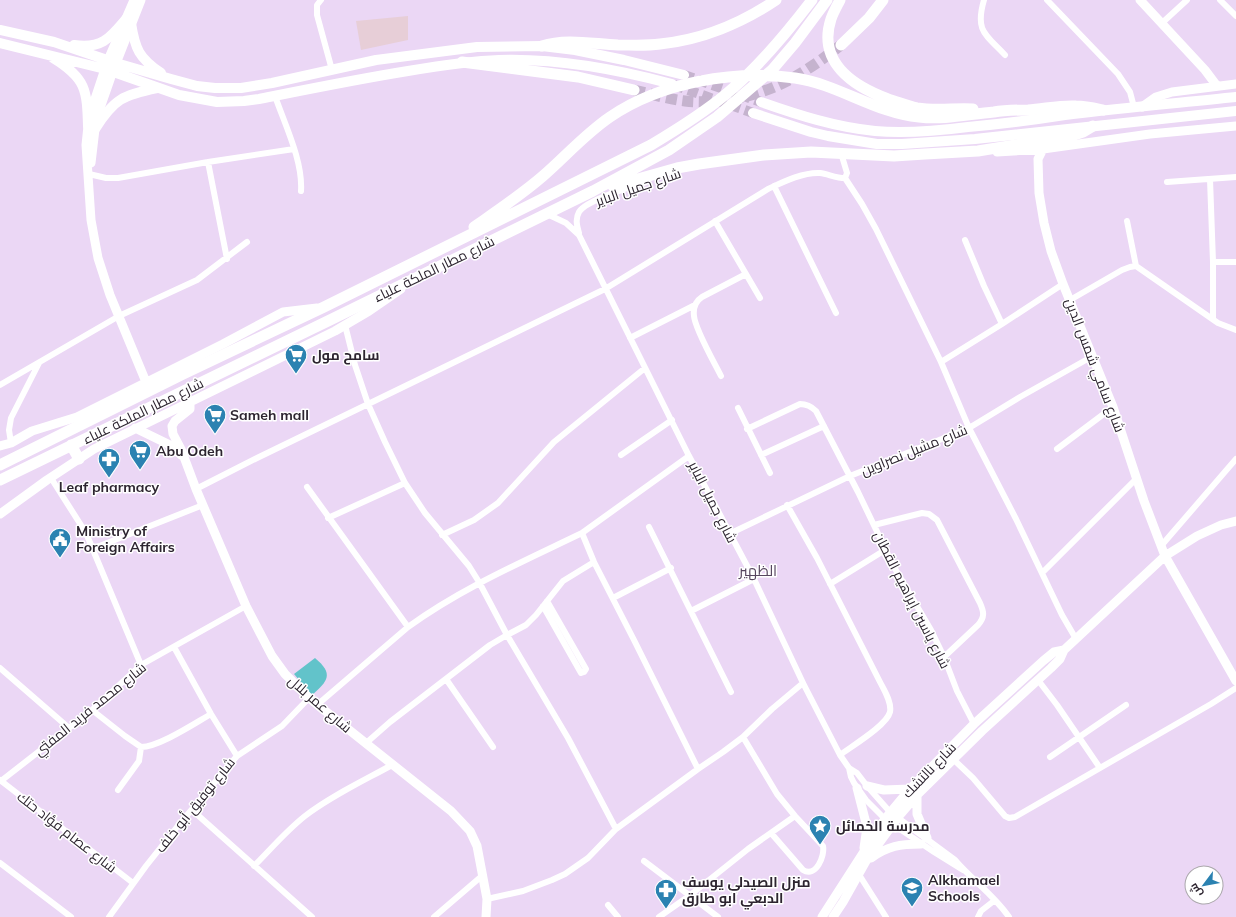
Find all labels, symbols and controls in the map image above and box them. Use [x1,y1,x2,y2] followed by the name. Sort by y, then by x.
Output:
[592,164,683,210] street label: شارع جميل الباير
[371,232,497,306] street label: شارع مطار الملكة علياء
[1058,295,1129,436] street label: شارع سامي شمس الدين
[283,342,309,375] supermarket icon: سامح مول
[312,346,379,365] place label: سامح مول
[80,374,206,448] street label: شارع مطار الملكة علياء
[202,402,228,435] supermarket icon: Sameh mall
[230,406,309,424] place label: Sameh mall
[858,420,970,480] street label: شارع مشيل نصراوين
[127,438,153,471] supermarket icon: Abu Odeh
[156,442,223,460] place label: Abu Odeh
[96,446,122,479] pharmacy icon: Leaf pharmacy
[684,457,741,546] street label: شارع جميل الباير
[59,478,160,496] place label: Leaf pharmacy
[76,522,175,556] place label: Ministry of Foreign Affairs
[47,526,73,559] public building icon: Ministry of Foreign Affairs
[869,528,954,672] street label: شارع ياسين إبراهيم القطان
[738,561,777,581] district label: الظهير
[30,658,152,762] street label: شارع محمد فريد المفتي
[284,671,356,737] street label: شارع عمر بلال
[898,739,960,801] street label: شارع نالتشك
[151,754,239,856] street label: شارع توفيق أبو خلف
[13,787,120,877] street label: شارع عصام فؤاد حتك
[807,813,833,846] place icon: مدرسة الخمائل
[836,817,929,835] place label: مدرسة الخمائل
[1184,865,1224,905] north arrow
[928,871,1000,905] place label: Alkhamael Schools
[682,873,810,910] place label: منزل الصيدلي يوسف الدبعي ابو طارق
[899,875,925,908] school or university icon: Alkhamael Schools
[653,877,679,910] pharmacy icon: منزل الصيدلي يوسف الدبعي ابو طارق
[1186,881,1205,900] text: ش

